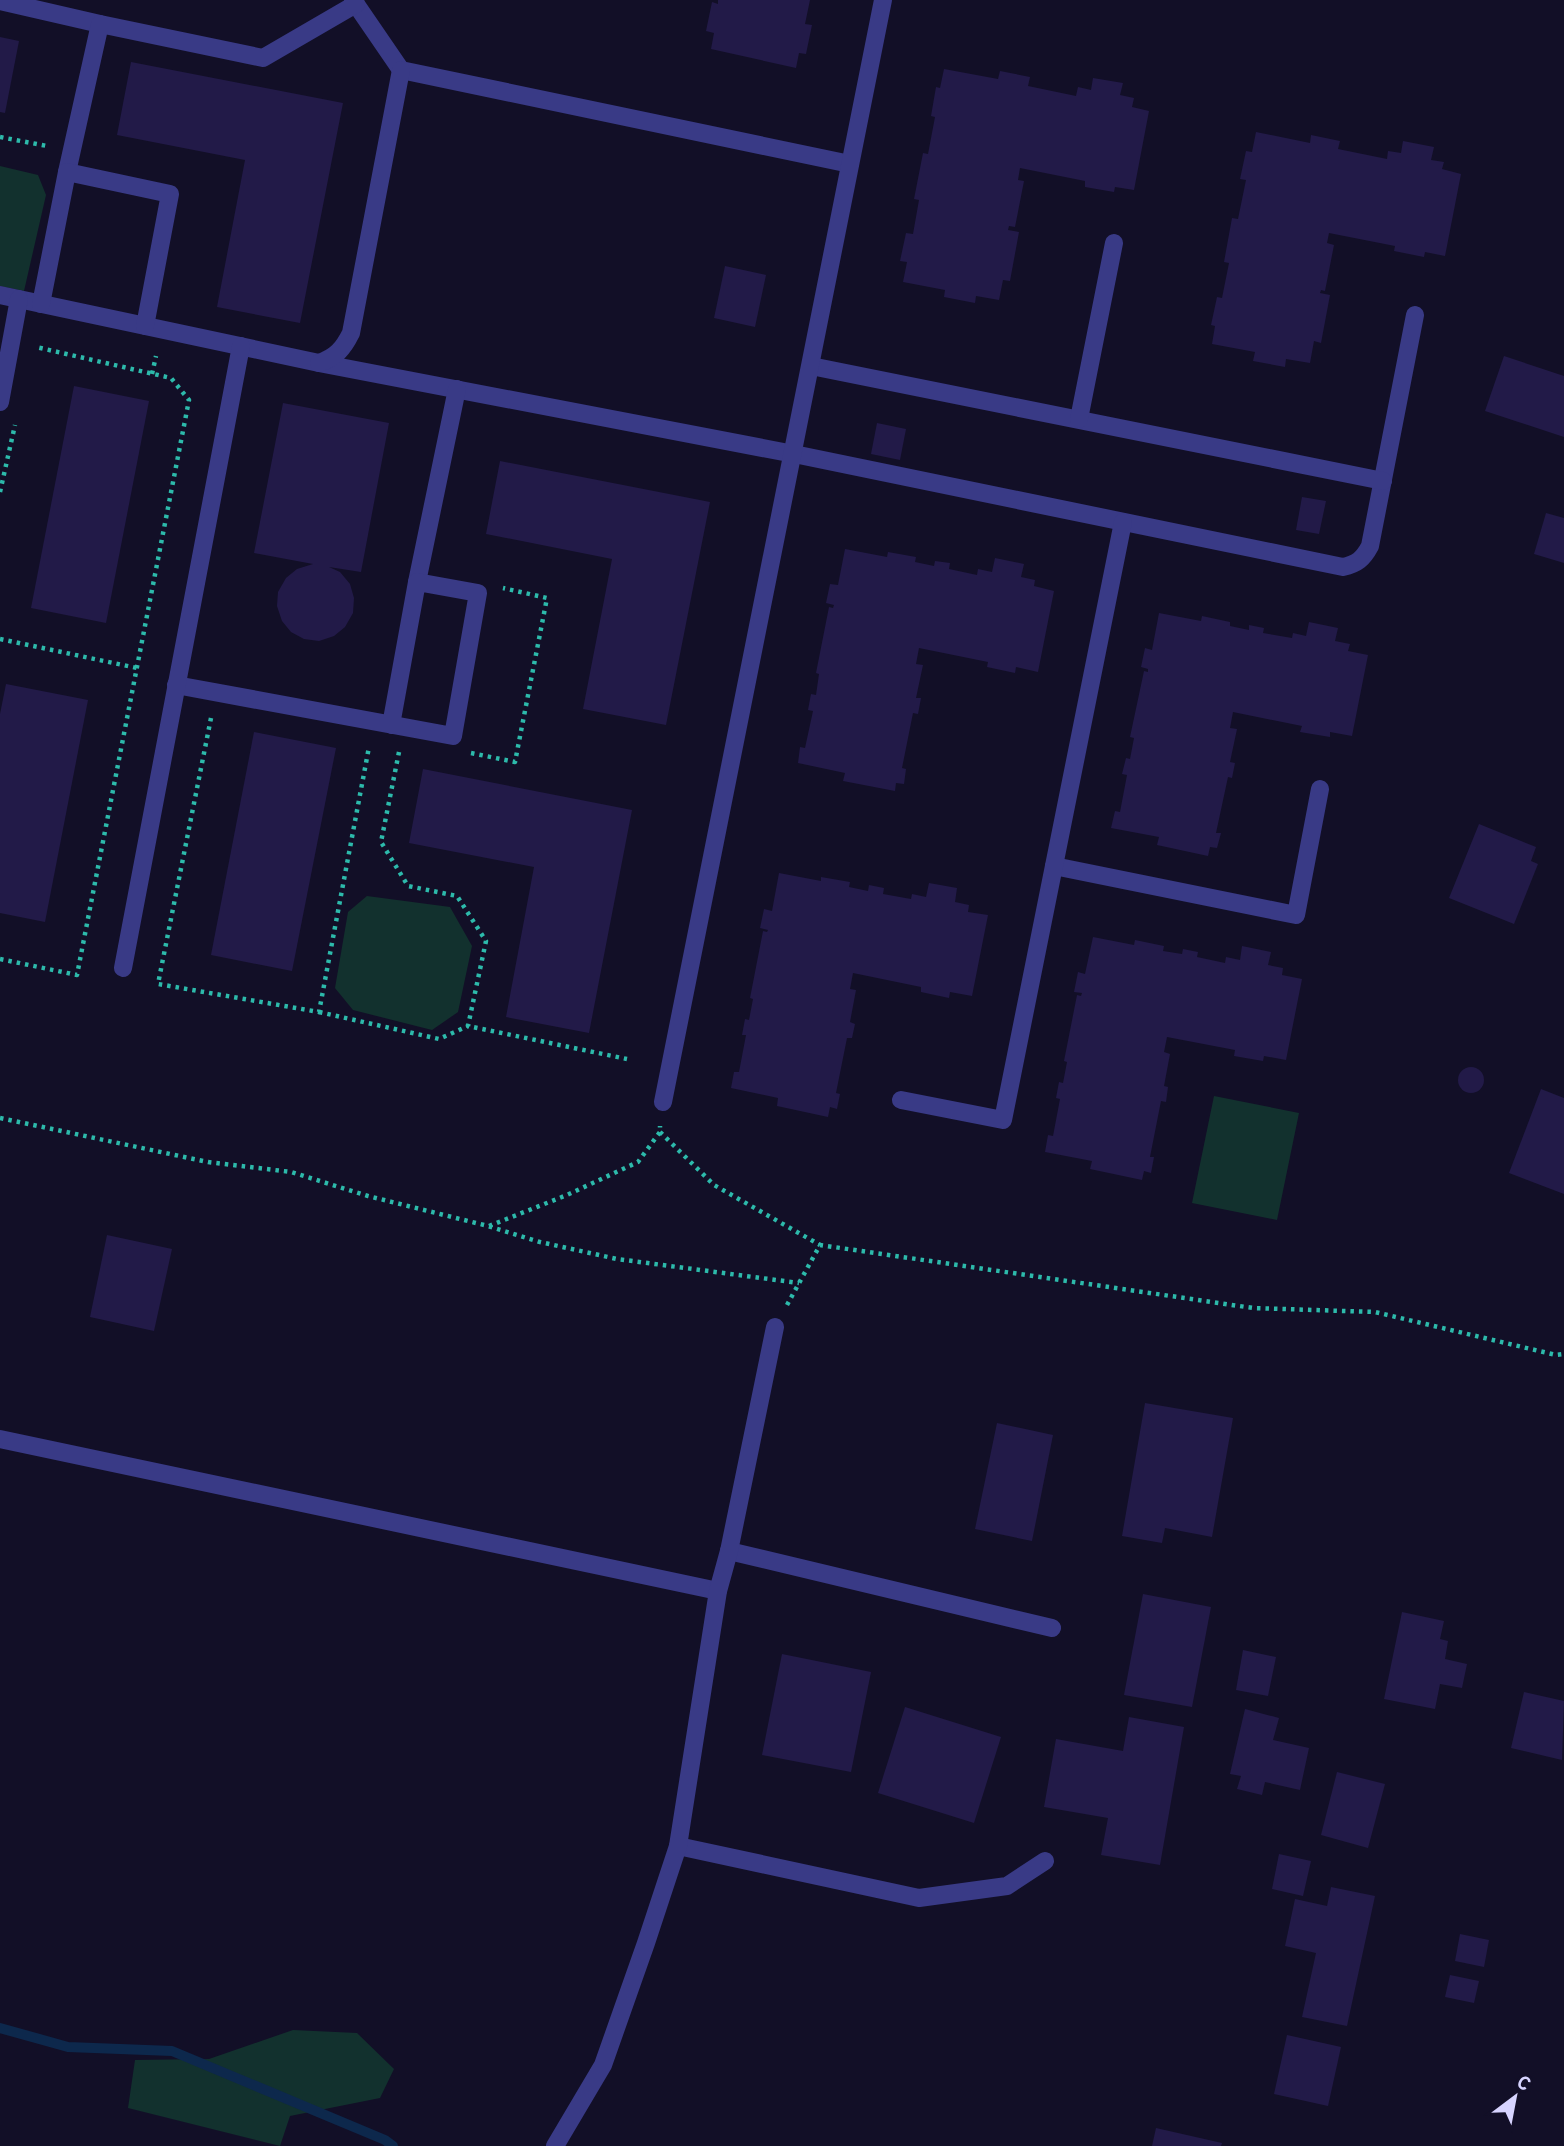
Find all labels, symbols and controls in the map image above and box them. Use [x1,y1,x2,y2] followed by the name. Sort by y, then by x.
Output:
[1480,2062,1550,2132] north arrow
[1511,2071,1534,2098] text: С

